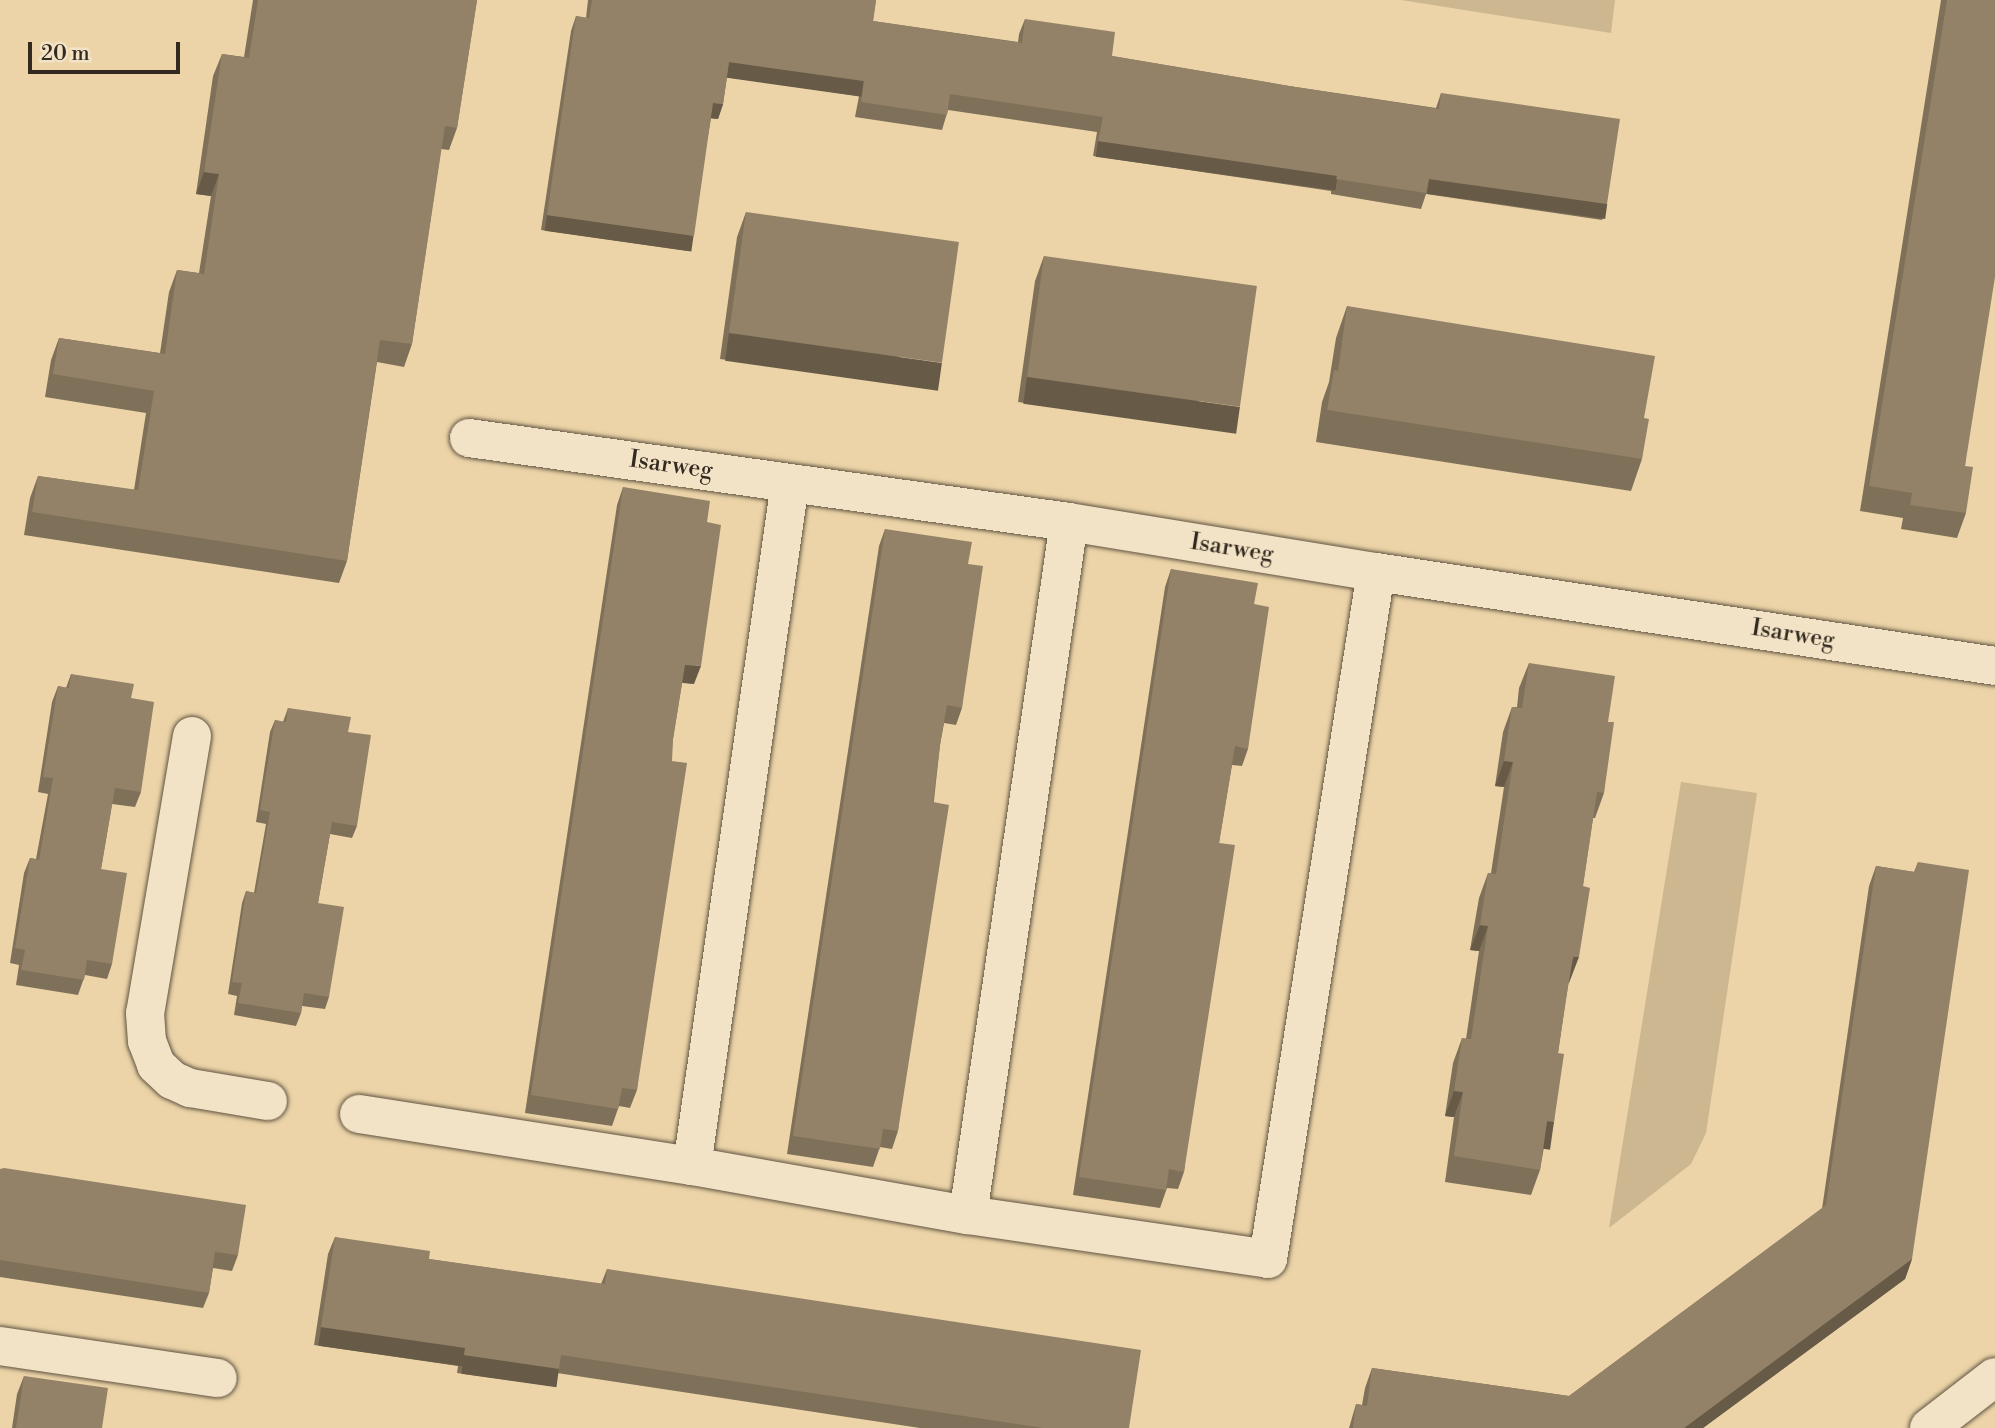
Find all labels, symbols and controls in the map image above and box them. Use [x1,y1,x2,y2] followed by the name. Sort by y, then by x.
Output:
[32,28,184,72] scale bar
[41,41,90,67] text: 20 m
[627,446,715,486] street label: Isarweg
[1188,528,1276,570] street label: Isarweg
[1749,614,1837,656] street label: Isarweg

